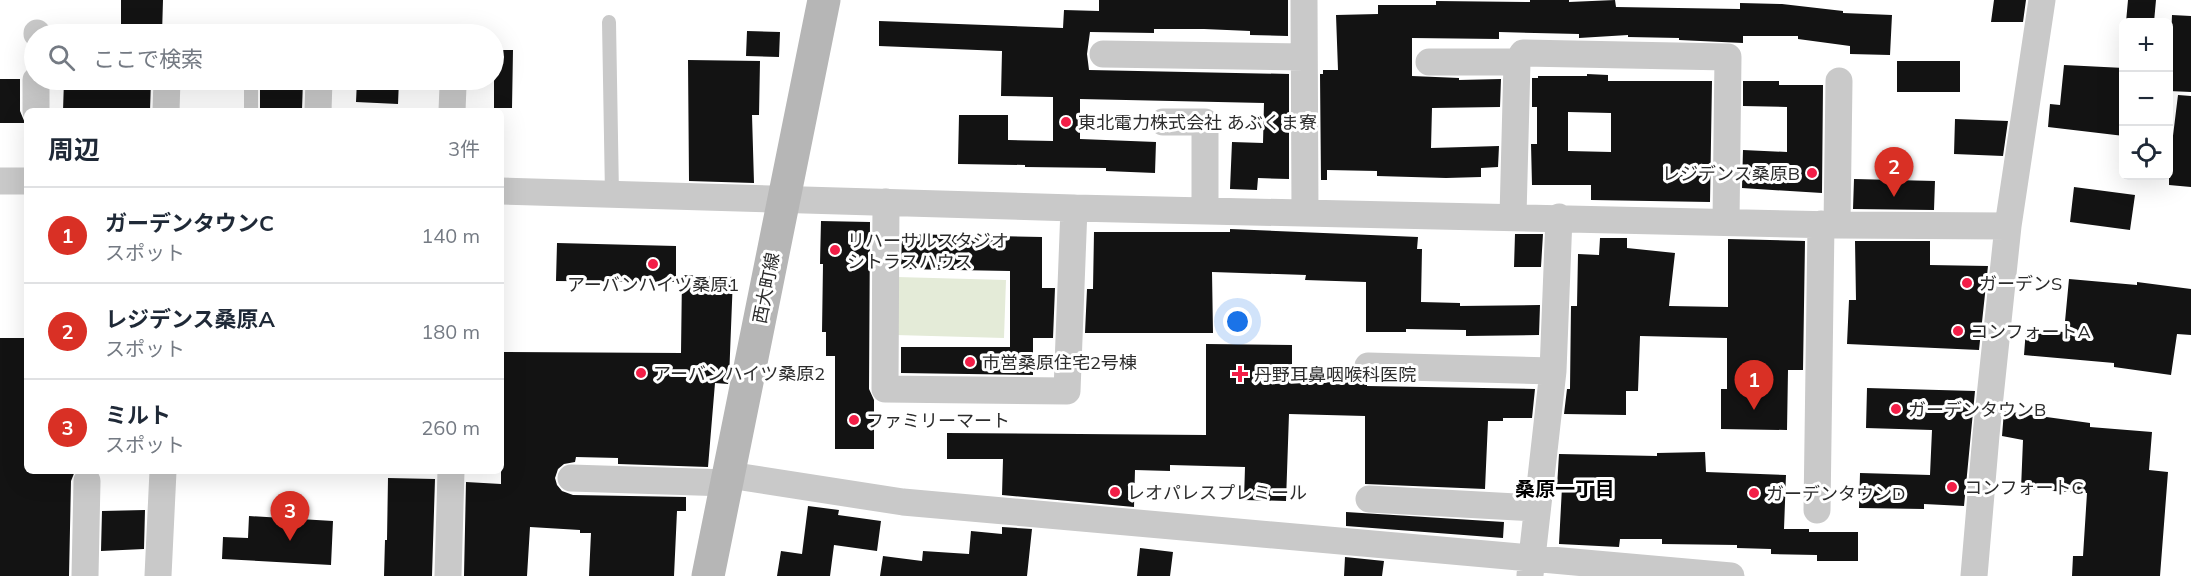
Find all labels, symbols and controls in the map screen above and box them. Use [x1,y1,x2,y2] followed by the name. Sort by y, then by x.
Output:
[2119,18,2173,180] map controls
[2119,18,2173,72] button: +
[24,24,504,90] search box
[45,41,78,74] icon: search
[93,45,203,73] text: ここで検索
[2119,72,2173,126] button: −
[1078,111,1317,134] place label: 東北電力株式会社 あぶくま寮
[1059,115,1073,129] marker: 東北電力株式会社 あぶくま寮
[2119,126,2173,180] button: locate
[48,133,100,166] text: 周辺
[448,136,480,161] text: 3件
[1874,148,1914,197] pin: 2
[1662,162,1800,185] place label: レジデンス桑原B
[1805,166,1819,180] marker: レジデンス桑原B
[105,209,274,237] text: ガーデンタウンC
[62,223,74,248] text: 1
[421,223,480,248] text: 140 m
[847,229,1009,273] place label: リハーサルスタジオ シトラスハウス
[105,240,185,265] text: スポット
[828,243,842,257] marker: リハーサルスタジオ シトラスハウス
[748,250,784,326] street label: 西大町線
[646,257,660,271] marker: アーバンハイツ桑原1
[1979,272,2062,295] place label: ガーデンS
[567,273,739,296] place label: アーバンハイツ桑原1
[1960,276,1974,290] marker: ガーデンS
[105,305,275,333] text: レジデンス桑原A
[1223,307,1252,336] your location
[62,319,74,344] text: 2
[421,319,480,344] text: 180 m
[1970,320,2091,343] place label: コンフォートA
[1951,324,1965,338] marker: コンフォートA
[105,336,185,361] text: スポット
[982,351,1137,374] place label: 市営桑原住宅2号棟
[963,355,977,369] marker: 市営桑原住宅2号棟
[1734,360,1774,410] pin: 1
[653,362,825,385] place label: アーバンハイツ桑原2
[1254,363,1416,386] place label: 丹野耳鼻咽喉科医院
[1231,365,1249,383] marker: 丹野耳鼻咽喉科医院
[634,366,648,380] marker: アーバンハイツ桑原2
[1908,398,2046,421] place label: ガーデンタウンB
[105,401,171,429] text: ミルト
[1889,402,1903,416] marker: ガーデンタウンB
[866,409,1010,432] place label: ファミリーマート
[847,413,861,427] marker: ファミリーマート
[62,415,74,440] text: 3
[421,415,480,440] text: 260 m
[105,432,185,457] text: スポット
[1515,476,1615,501] district label: 桑原一丁目
[1964,476,2084,499] place label: コンフォートC
[1945,480,1959,494] marker: コンフォートC
[1127,481,1307,504] place label: レオパレスプレミール
[1766,482,1905,505] place label: ガーデンタウンD
[1108,485,1122,499] marker: レオパレスプレミール
[1747,486,1761,500] marker: ガーデンタウンD
[270,492,310,541] pin: 3

